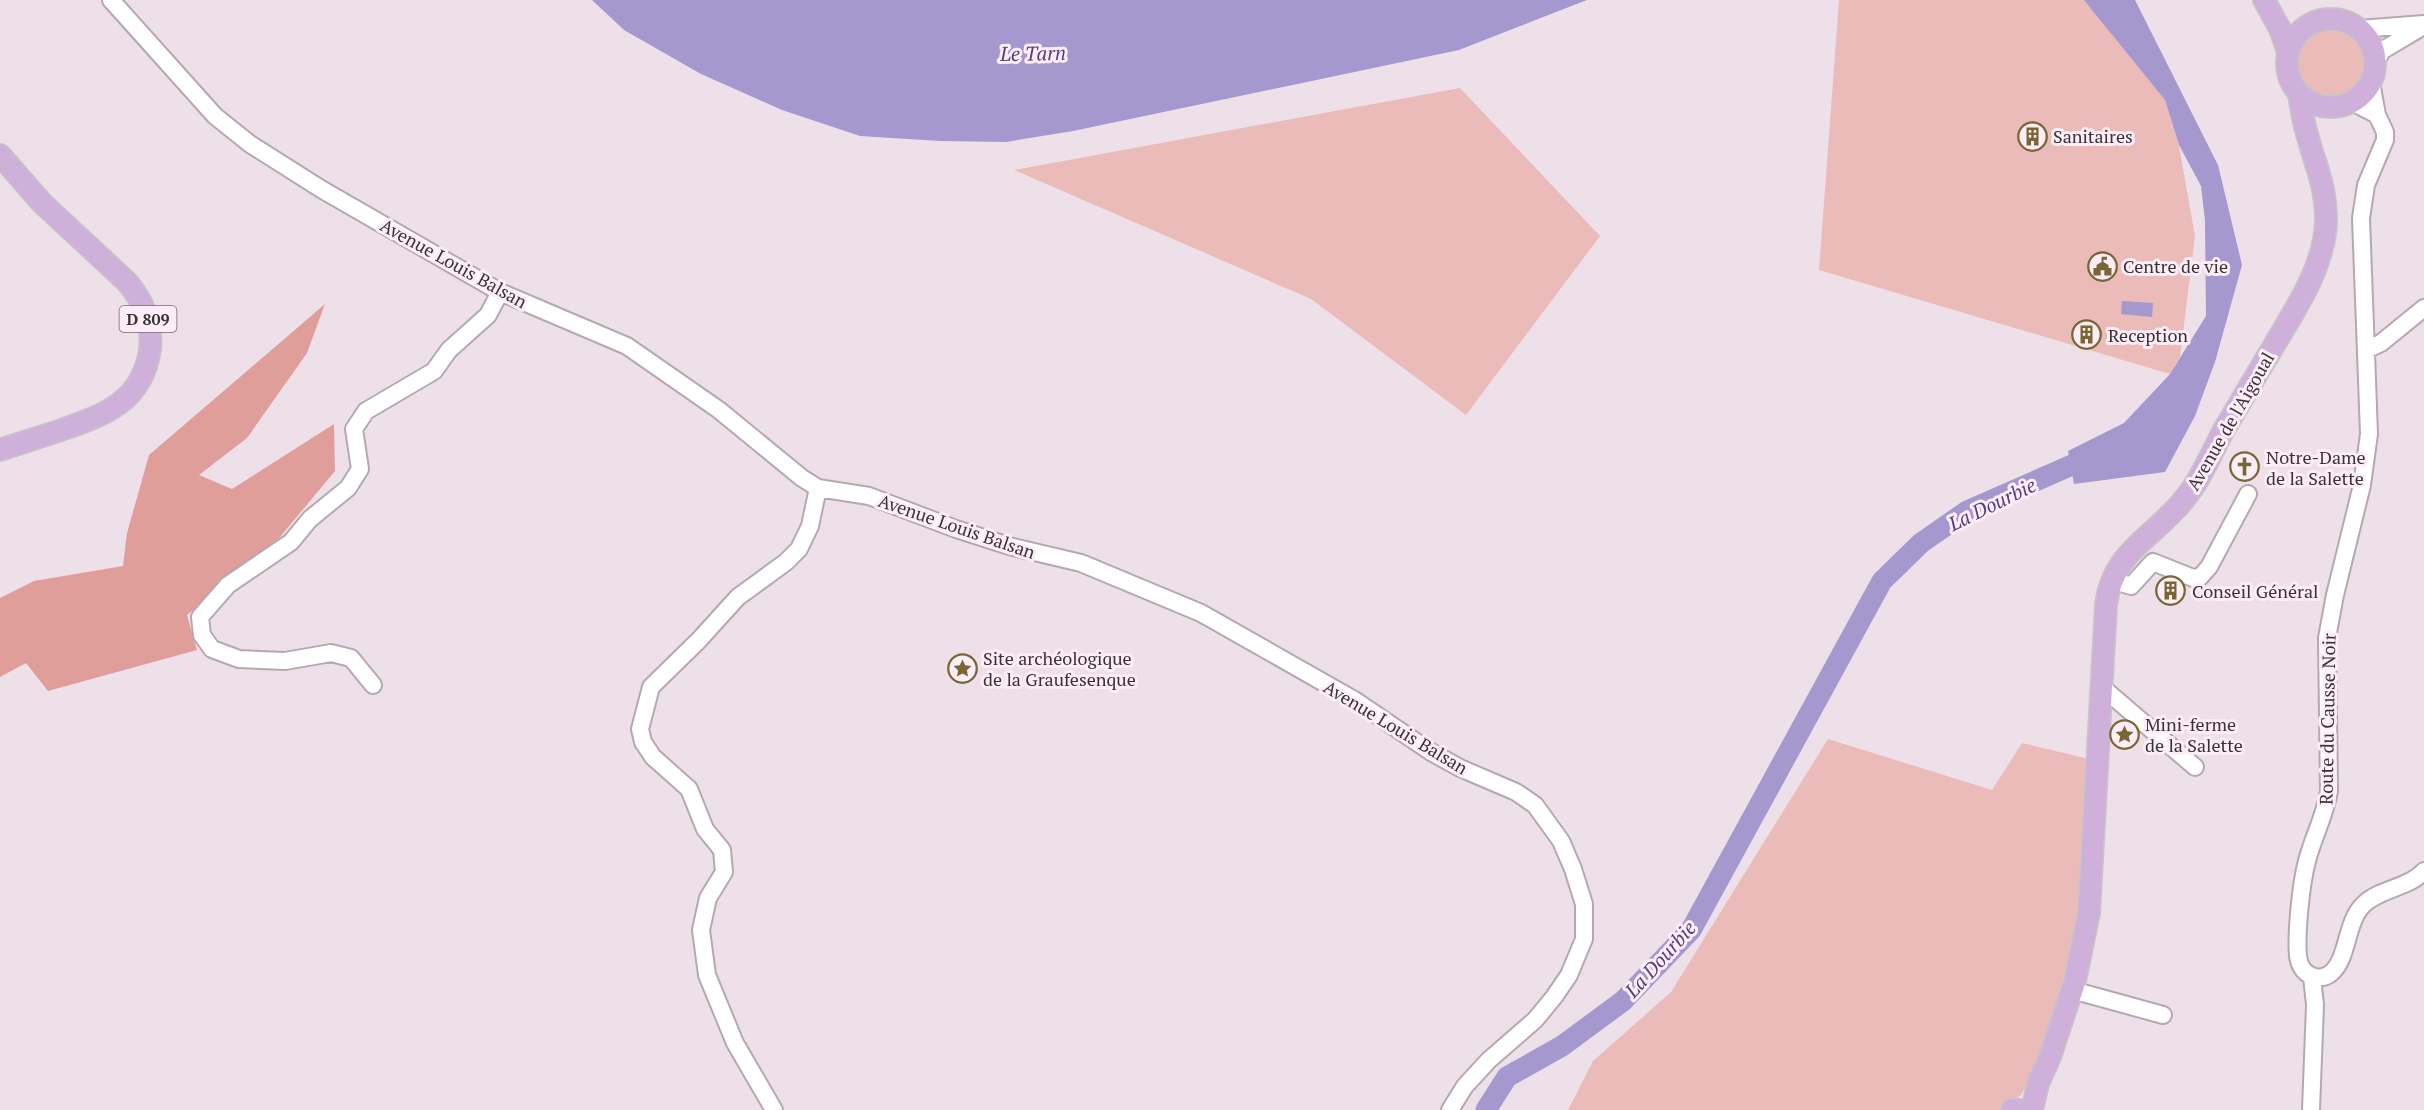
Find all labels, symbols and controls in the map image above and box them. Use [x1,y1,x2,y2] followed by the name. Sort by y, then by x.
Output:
[999,39,1066,67] water label: Le Tarn
[2016,120,2048,152] building icon: Sanitaires
[2053,124,2133,148] place label: Sanitaires
[376,213,532,313] street label: Avenue Louis Balsan
[2086,250,2118,282] public building icon: Centre de vie
[2123,254,2228,278] place label: Centre de vie
[120,306,176,332] road number: D 809
[2071,319,2103,351] building icon: Reception
[2108,323,2188,347] place label: Reception
[2181,348,2279,494] street label: Avenue de l'Aigoual
[2266,445,2366,490] place label: Notre-Dame de la Salette
[2229,451,2261,483] church icon: Notre-Dame de la Salette
[1943,471,2040,537] water label: La Dourbie
[875,488,1039,564] street label: Avenue Louis Balsan
[2155,575,2187,607] building icon: Conseil Général
[2192,579,2318,603] place label: Conseil Général
[2314,633,2340,805] street label: Route du Causse Noir
[983,646,1136,691] place label: Site archéologique de la Graufesenque
[946,652,978,684] place icon: Site archéologique de la Graufesenque
[1319,674,1473,780] street label: Avenue Louis Balsan
[2145,712,2243,757] place label: Mini-ferme de la Salette
[2108,718,2140,750] place icon: Mini-ferme de la Salette
[1618,915,1702,1004] water label: La Dourbie

